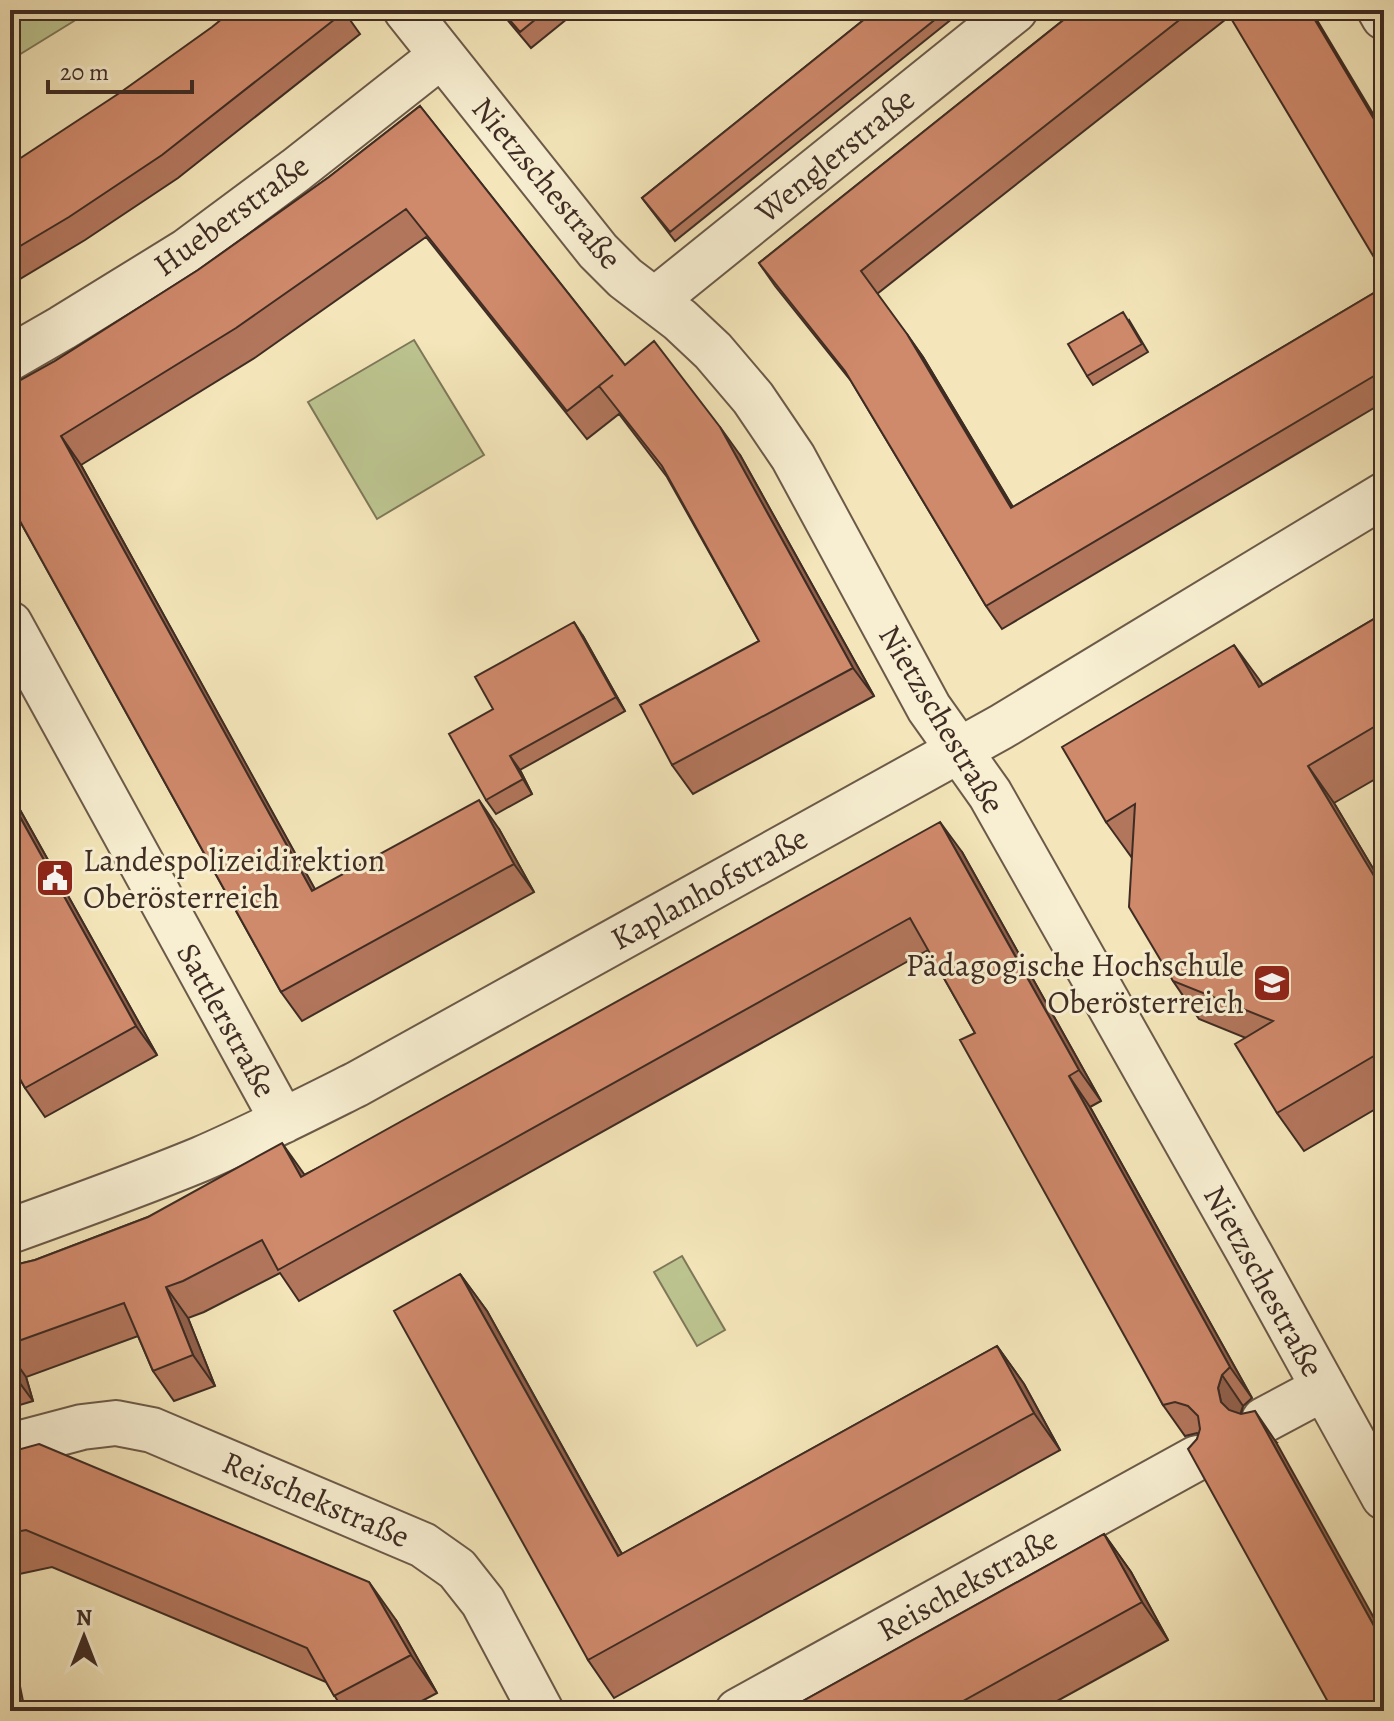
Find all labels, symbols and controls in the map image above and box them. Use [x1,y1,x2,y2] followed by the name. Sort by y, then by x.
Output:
[48,44,192,94] scale bar
[60,56,109,88] text: 20 m
[745,77,924,234] street label: Wenglerstraße
[462,87,632,279] street label: Nietzschestraße
[144,144,318,286] street label: Hueberstraße
[868,617,1016,821] street label: Nietzschestraße
[603,816,815,960] street label: Kaplanhofstraße
[83,838,385,919] place label: Landespolizeidirektion Oberösterreich
[34,857,76,899] public building icon: Landespolizeidirektion Oberösterreich
[166,935,288,1105] street label: Sattlerstraße
[906,943,1244,1024] place label: Pädagogische Hochschule Oberösterreich
[1251,962,1293,1004] school or university icon: Pädagogische Hochschule Oberösterreich
[1193,1177,1335,1385] street label: Nietzschestraße
[216,1440,416,1558] street label: Reischekstraße
[869,1516,1065,1652] street label: Reischekstraße
[44,1597,124,1677] north arrow
[76,1603,92,1633] text: N

